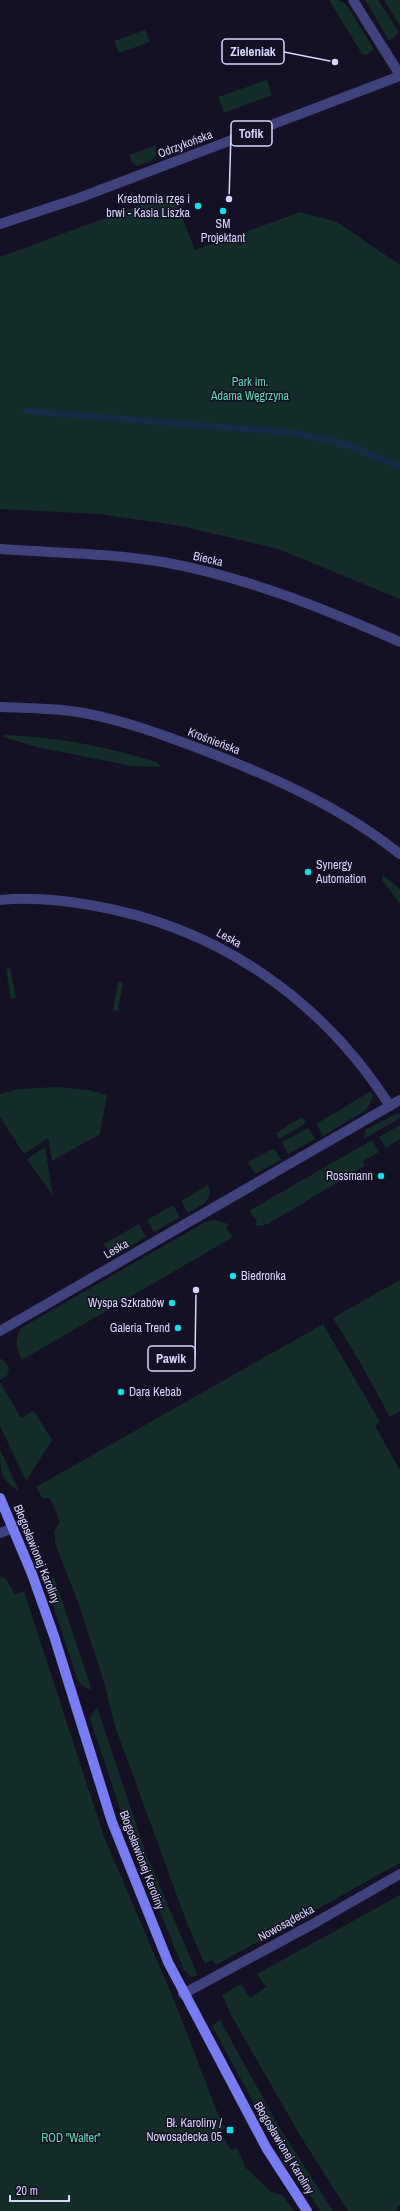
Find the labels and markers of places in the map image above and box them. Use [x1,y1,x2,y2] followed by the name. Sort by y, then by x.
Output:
[222,39,284,64] callout: Zieleniak
[231,121,272,146] callout: Tofik
[106,191,191,221] place label: Kreatornia rzęs i brwi - Kasia Liszka
[193,201,203,211] marker: Kreatornia rzęs i brwi - Kasia Liszka
[218,206,228,216] marker: SM Projektant
[201,216,245,246] place label: SM Projektant
[315,857,366,887] place label: Synergy Automation
[303,867,313,877] marker: Synergy Automation
[326,1168,373,1184] place label: Rossmann
[376,1171,386,1181] marker: Rossmann
[241,1268,286,1284] place label: Biedronka
[228,1271,238,1281] marker: Biedronka
[88,1295,165,1311] place label: Wyspa Szkrabów
[167,1298,177,1308] marker: Wyspa Szkrabów
[110,1320,170,1336] place label: Galeria Trend
[173,1323,183,1333] marker: Galeria Trend
[148,1346,195,1371] callout: Pawik
[129,1384,182,1400] place label: Dara Kebab
[116,1387,126,1397] marker: Dara Kebab
[147,2115,223,2145] place label: Bł. Karoliny / Nowosądecka 05
[225,2125,235,2135] marker: Bł. Karoliny / Nowosądecka 05

